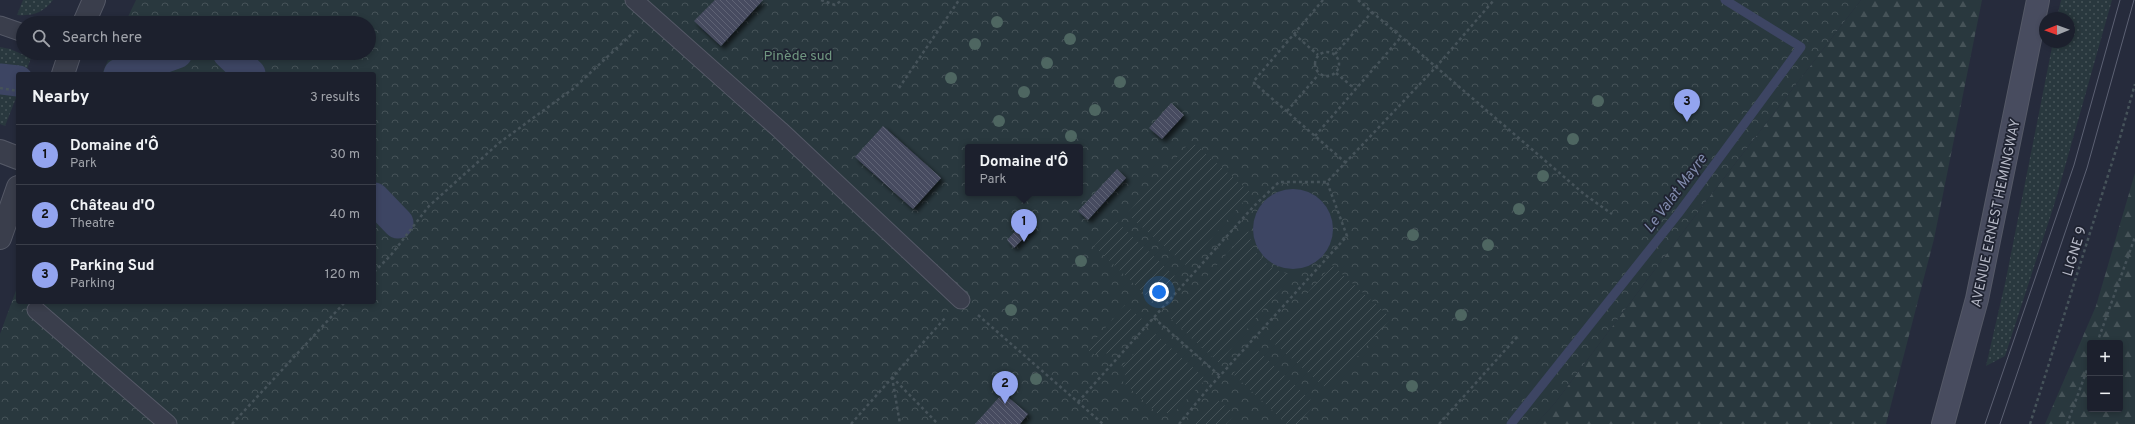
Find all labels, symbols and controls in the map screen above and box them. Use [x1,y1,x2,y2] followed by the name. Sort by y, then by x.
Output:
[2039,12,2075,48] north arrow
[16,16,376,60] search box
[30,27,52,49] icon: search
[62,29,142,48] text: Search here
[764,48,832,65] park label: Pinède sud
[32,87,89,109] text: Nearby
[1674,89,1700,122] pin: 3
[310,90,360,106] text: 3 results
[1968,117,2025,309] street label: AVENUE ERNEST HEMINGWAY
[70,137,159,156] text: Domaine d'Ô
[965,144,1083,196] popup
[42,147,48,163] text: 1
[330,147,360,163] text: 30 m
[1640,150,1712,237] water label: Le Valat Mayre
[980,153,1068,172] text: Domaine d'Ô
[70,156,97,172] text: Park
[980,172,1006,188] text: Park
[70,197,155,216] text: Château d'O
[41,207,49,223] text: 2
[330,207,360,223] text: 40 m
[1011,209,1037,242] pin: 1
[70,216,115,232] text: Theatre
[2060,224,2091,278] street label: LIGNE 9
[70,257,154,276] text: Parking Sud
[41,267,49,283] text: 3
[325,267,360,283] text: 120 m
[70,276,115,292] text: Parking
[1149,282,1169,302] your location
[2087,340,2123,412] map controls
[2087,340,2123,376] button: +
[992,371,1018,404] pin: 2
[2087,376,2123,412] button: −

